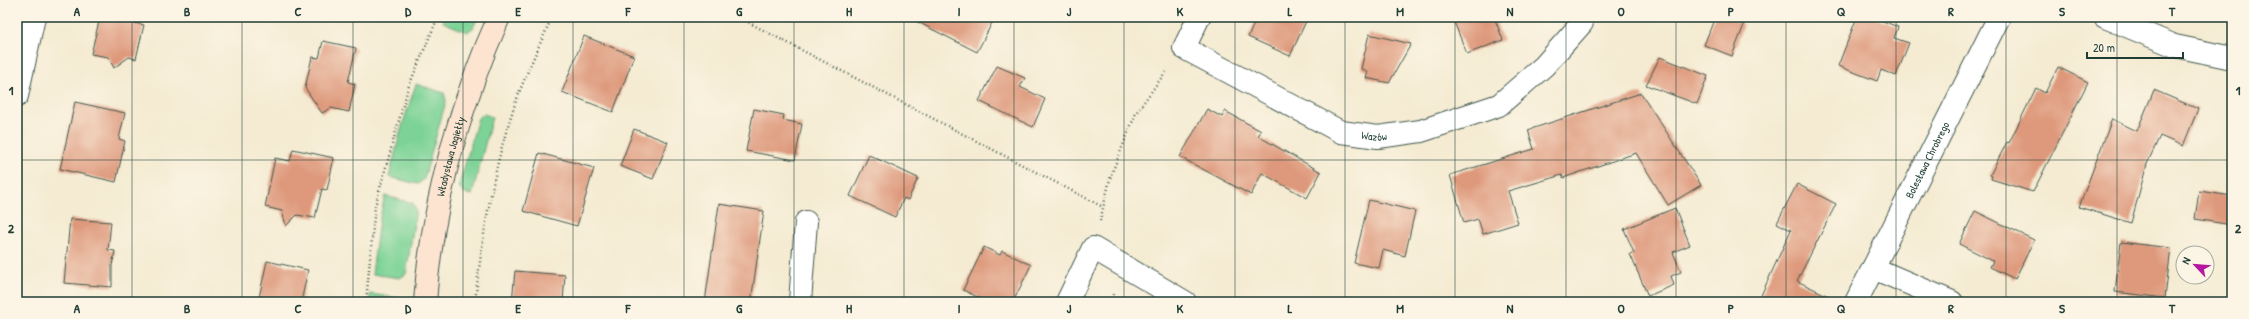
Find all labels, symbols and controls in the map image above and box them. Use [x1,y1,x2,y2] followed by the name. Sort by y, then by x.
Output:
[74,2,81,20] text: A
[184,2,191,20] text: B
[294,2,302,20] text: C
[405,2,412,20] text: D
[515,2,521,20] text: E
[625,2,632,20] text: F
[736,2,743,20] text: G
[846,2,852,20] text: H
[957,2,961,20] text: I
[1067,2,1072,20] text: J
[1177,2,1184,20] text: K
[1288,2,1293,20] text: L
[1396,2,1404,20] text: M
[1507,2,1514,20] text: N
[1617,2,1625,20] text: O
[1728,2,1734,20] text: P
[1837,2,1846,20] text: Q
[1948,2,1954,20] text: R
[2059,2,2065,20] text: S
[2168,2,2176,20] text: T
[2087,34,2183,60] scale bar
[2093,39,2115,56] text: 20 m
[9,81,14,99] text: 1
[2236,81,2241,99] text: 1
[433,114,468,198] street label: Władysława Jagiełły
[1902,119,1953,201] street label: Bolesława Chrobrego
[1361,128,1388,144] street label: Wazów
[8,219,15,237] text: 2
[2235,219,2242,237] text: 2
[2175,245,2215,285] north arrow
[2178,255,2194,266] text: N
[74,299,81,317] text: A
[184,299,191,317] text: B
[294,299,302,317] text: C
[405,299,412,317] text: D
[515,299,521,317] text: E
[625,299,632,317] text: F
[736,299,743,317] text: G
[846,299,852,317] text: H
[957,299,961,317] text: I
[1067,299,1072,317] text: J
[1177,299,1184,317] text: K
[1288,299,1293,317] text: L
[1396,299,1404,317] text: M
[1507,299,1514,317] text: N
[1617,299,1625,317] text: O
[1728,299,1734,317] text: P
[1837,299,1846,317] text: Q
[1948,299,1954,317] text: R
[2059,299,2065,317] text: S
[2168,299,2176,317] text: T

